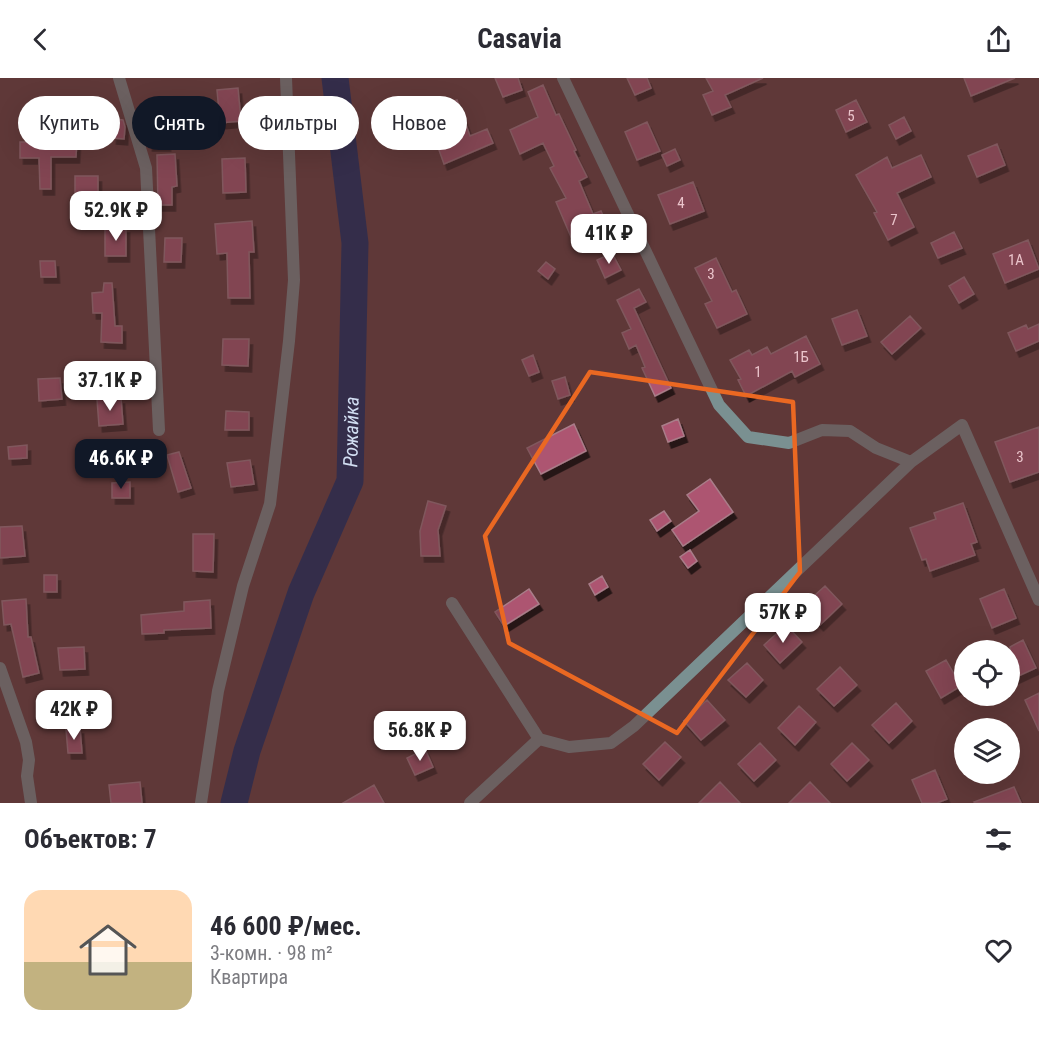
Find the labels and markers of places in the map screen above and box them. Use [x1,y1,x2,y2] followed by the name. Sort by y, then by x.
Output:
[61,191,171,242] pin: 52.9K ₽
[567,214,651,265] pin: 41K ₽
[55,361,165,412] pin: 37.1K ₽
[66,439,176,490] pin: 46.6K ₽
[741,593,825,644] pin: 57K ₽
[32,690,116,741] pin: 42K ₽
[365,711,475,762] pin: 56.8K ₽

